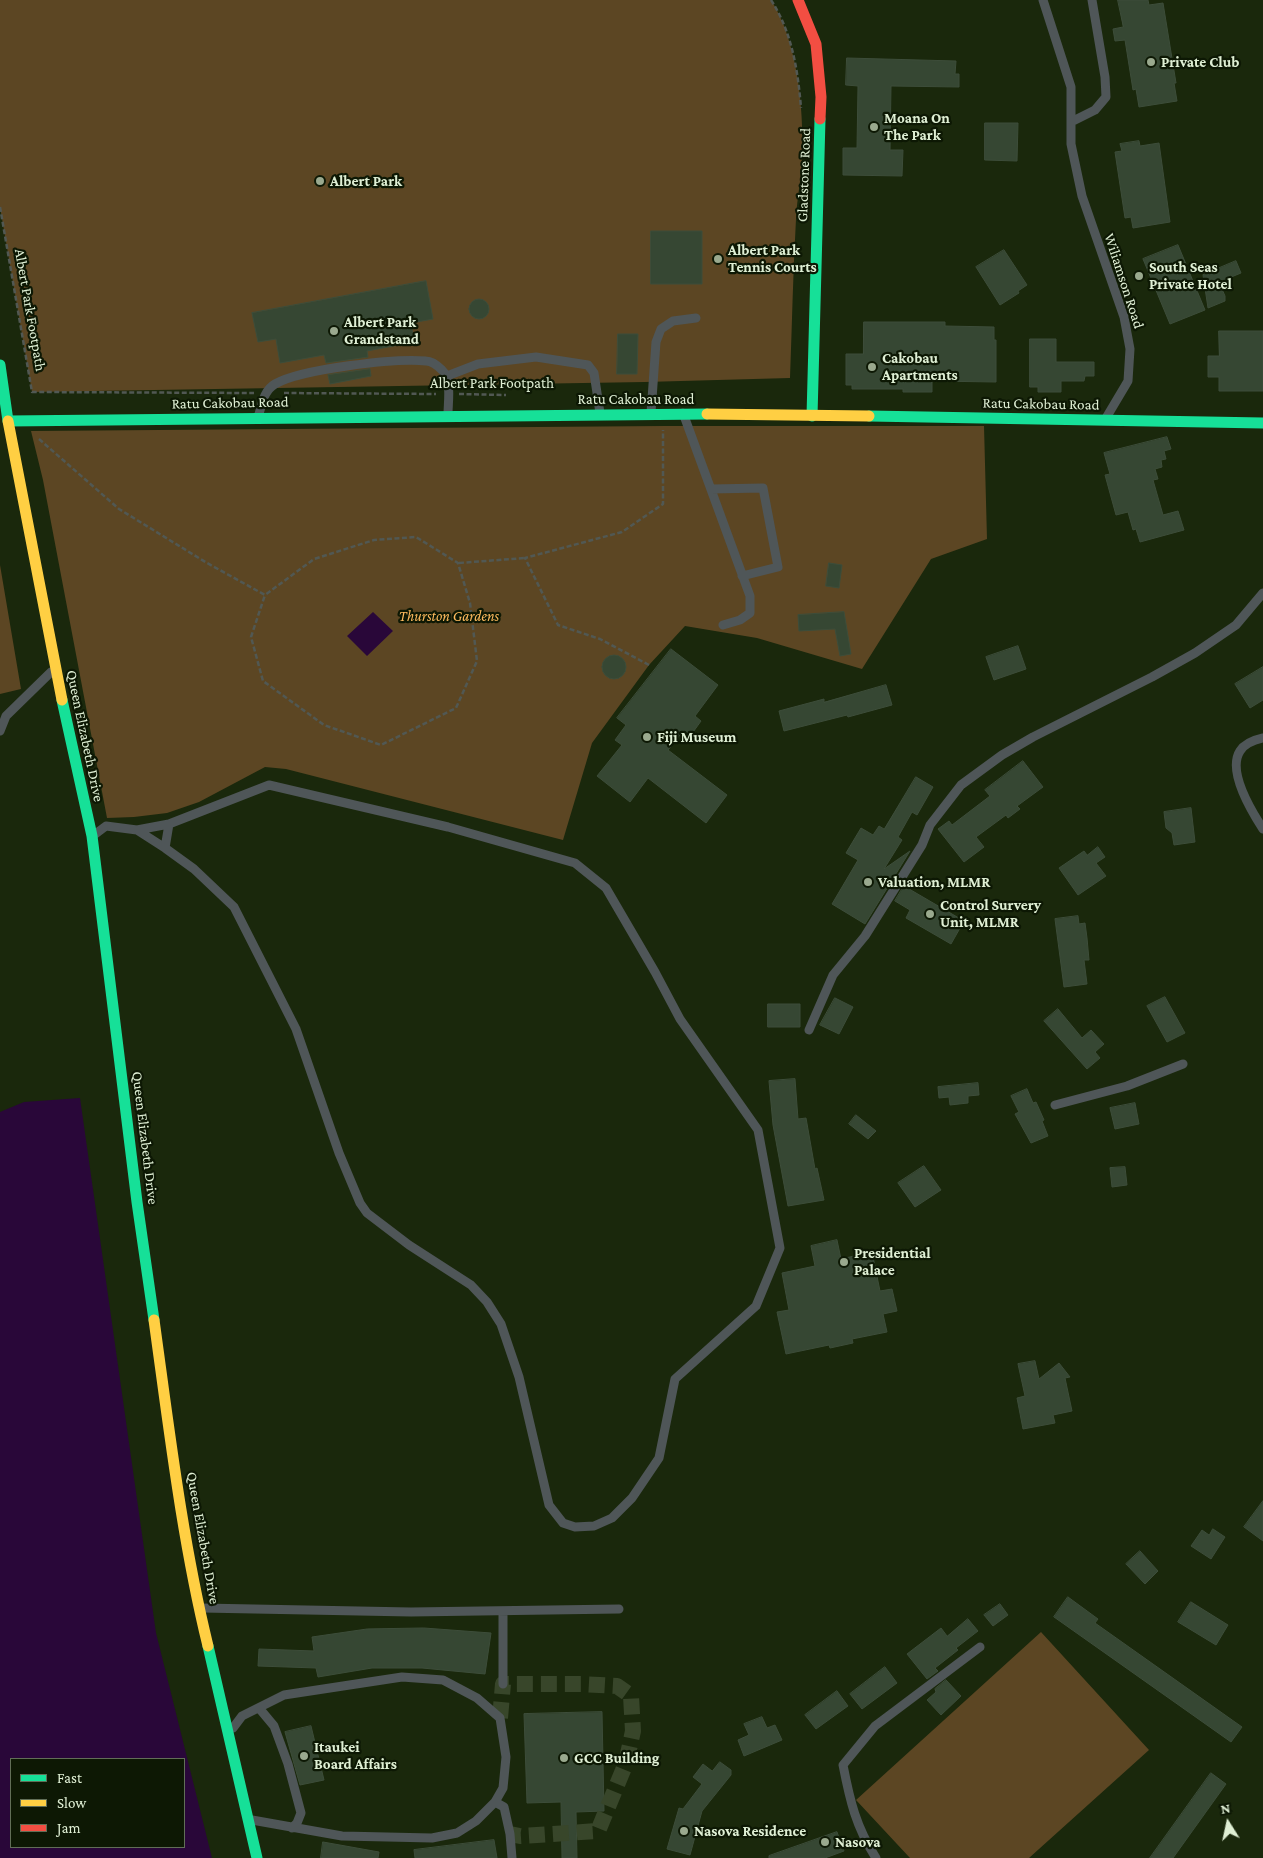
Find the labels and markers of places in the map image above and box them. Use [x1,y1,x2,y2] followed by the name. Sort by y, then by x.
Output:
[1161,53,1239,71] place label: Private Club
[1145,56,1157,68] marker: Private Club
[884,109,950,144] place label: Moana On The Park
[868,121,880,133] marker: Moana On The Park
[330,172,402,190] place label: Albert Park
[314,175,326,187] marker: Albert Park
[728,241,817,276] place label: Albert Park Tennis Courts
[712,253,724,265] marker: Albert Park Tennis Courts
[1149,258,1232,293] place label: South Seas Private Hotel
[1133,270,1145,282] marker: South Seas Private Hotel
[344,313,419,348] place label: Albert Park Grandstand
[328,325,340,337] marker: Albert Park Grandstand
[882,349,958,384] place label: Cakobau Apartments
[866,361,878,373] marker: Cakobau Apartments
[657,728,736,746] place label: Fiji Museum
[641,731,653,743] marker: Fiji Museum
[878,873,990,891] place label: Valuation, MLMR
[862,876,874,888] marker: Valuation, MLMR
[940,896,1041,931] place label: Control Survery Unit, MLMR
[924,908,936,920] marker: Control Survery Unit, MLMR
[854,1244,931,1279] place label: Presidential Palace
[838,1256,850,1268] marker: Presidential Palace
[314,1738,397,1773] place label: Itaukei Board Affairs
[574,1749,659,1767] place label: GCC Building
[298,1750,310,1762] marker: Itaukei Board Affairs
[558,1752,570,1764] marker: GCC Building
[694,1822,806,1840] place label: Nasova Residence
[678,1825,690,1837] marker: Nasova Residence
[835,1833,881,1851] place label: Nasova
[819,1836,831,1848] marker: Nasova

